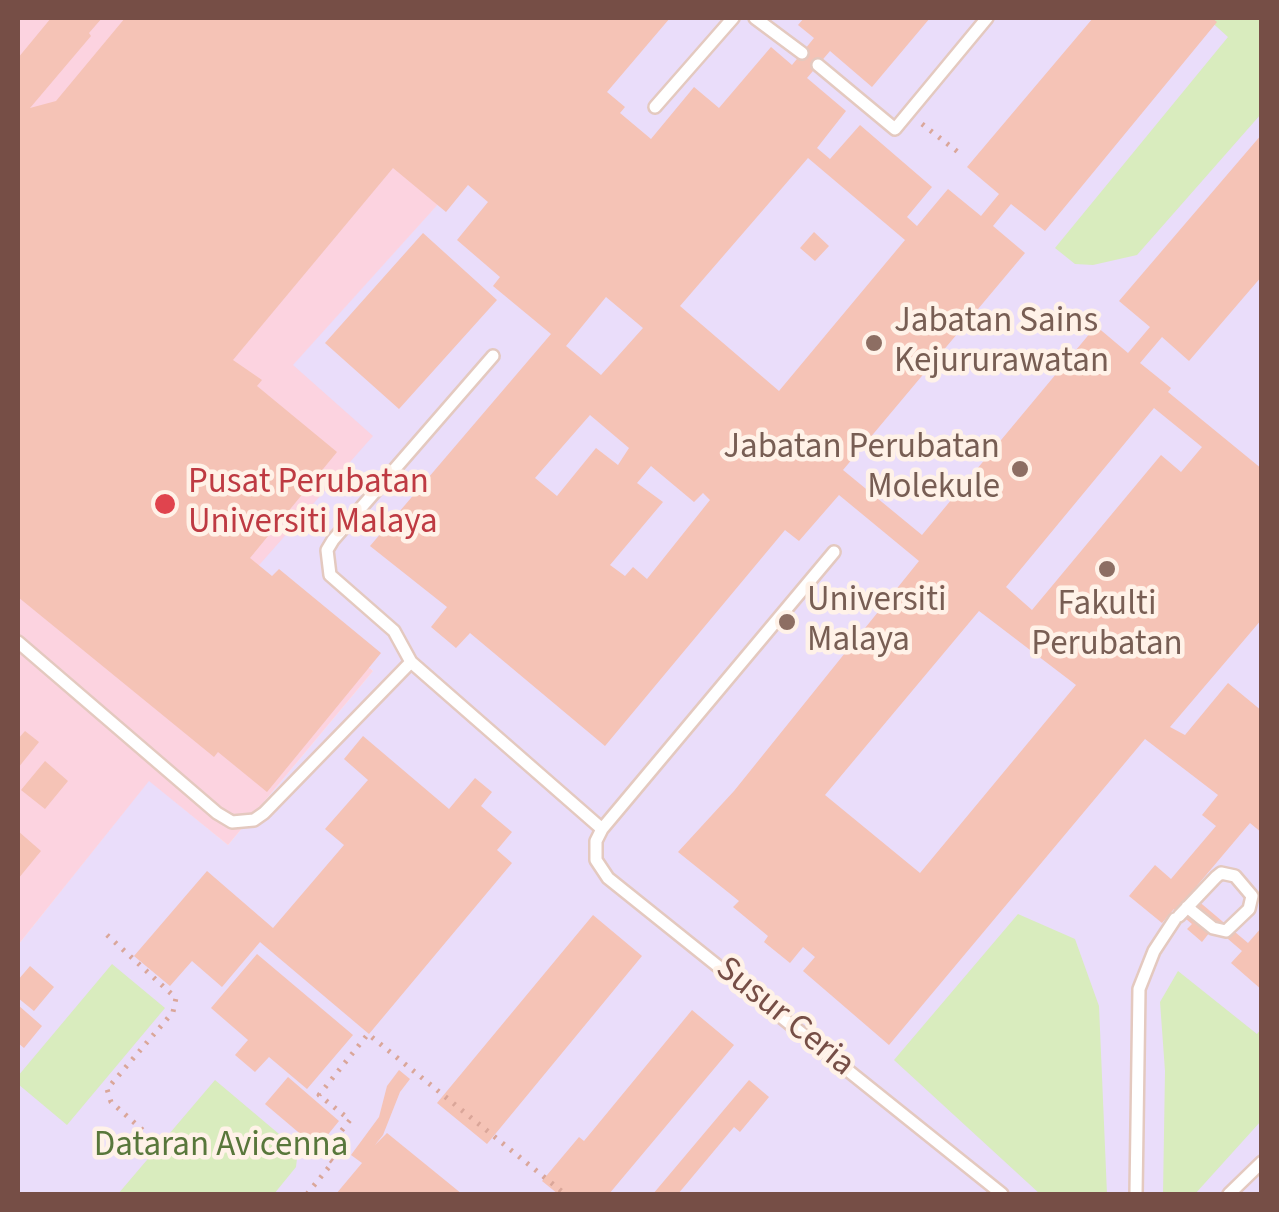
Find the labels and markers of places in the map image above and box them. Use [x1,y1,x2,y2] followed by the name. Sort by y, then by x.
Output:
[894,302,1109,384] place label: Jabatan Sains Kejururawatan
[863,332,885,354] marker: Jabatan Sains Kejururawatan
[723,428,1000,510] place label: Jabatan Perubatan Molekule
[1009,458,1031,480] marker: Jabatan Perubatan Molekule
[188,463,438,545] place label: Pusat Perubatan Universiti Malaya
[152,491,178,517] marker: Pusat Perubatan Universiti Malaya
[1096,558,1118,580] marker: Fakulti Perubatan
[807,581,947,663] place label: Universiti Malaya
[1031,585,1183,667] place label: Fakulti Perubatan
[776,611,798,633] marker: Universiti Malaya

